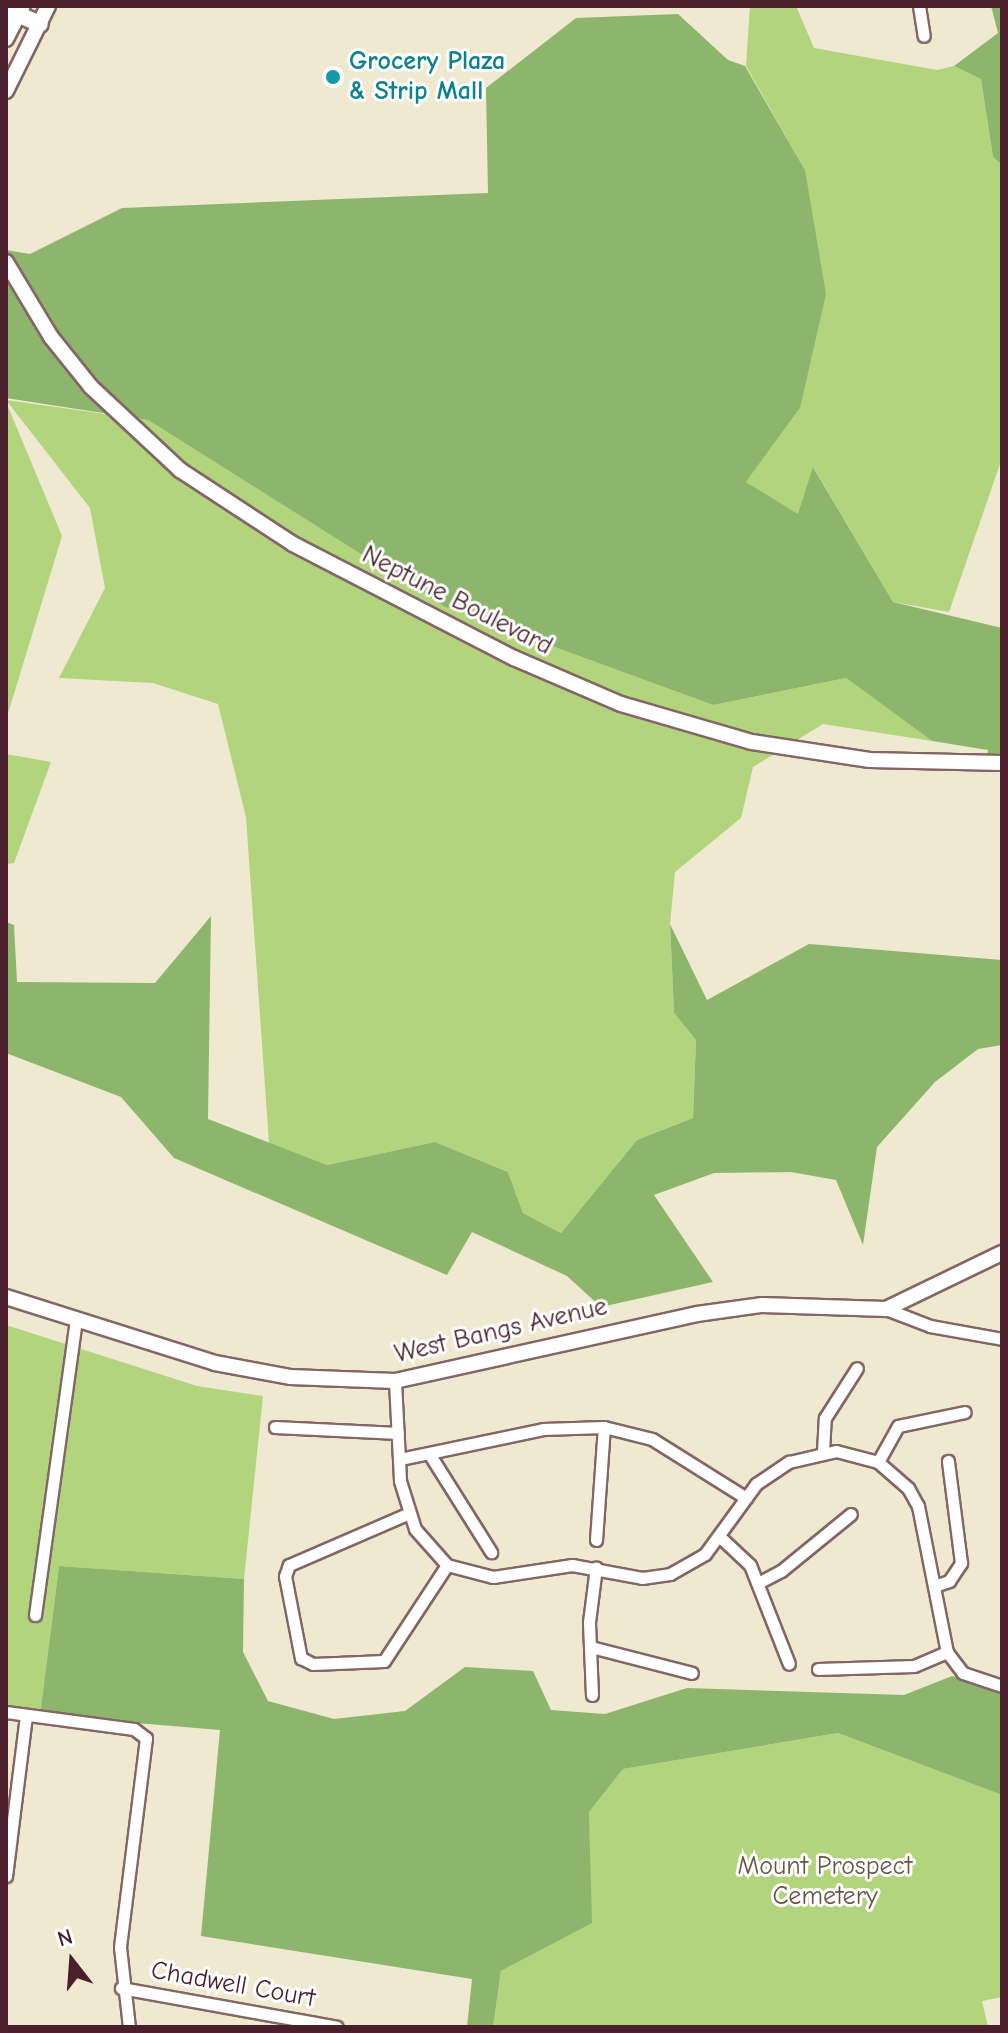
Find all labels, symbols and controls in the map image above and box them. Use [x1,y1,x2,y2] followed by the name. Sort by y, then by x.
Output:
[349,46,505,108] place label: Grocery Plaza & Strip Mall
[324,68,342,86] marker: Grocery Plaza & Strip Mall
[357,540,557,662] street label: Neptune Boulevard
[392,1291,610,1371] street label: West Bangs Avenue
[738,1851,912,1912] park label: Mount Prospect Cemetery
[32,1921,112,2001] north arrow
[54,1924,76,1953] text: N
[149,1955,317,2015] street label: Chadwell Court

